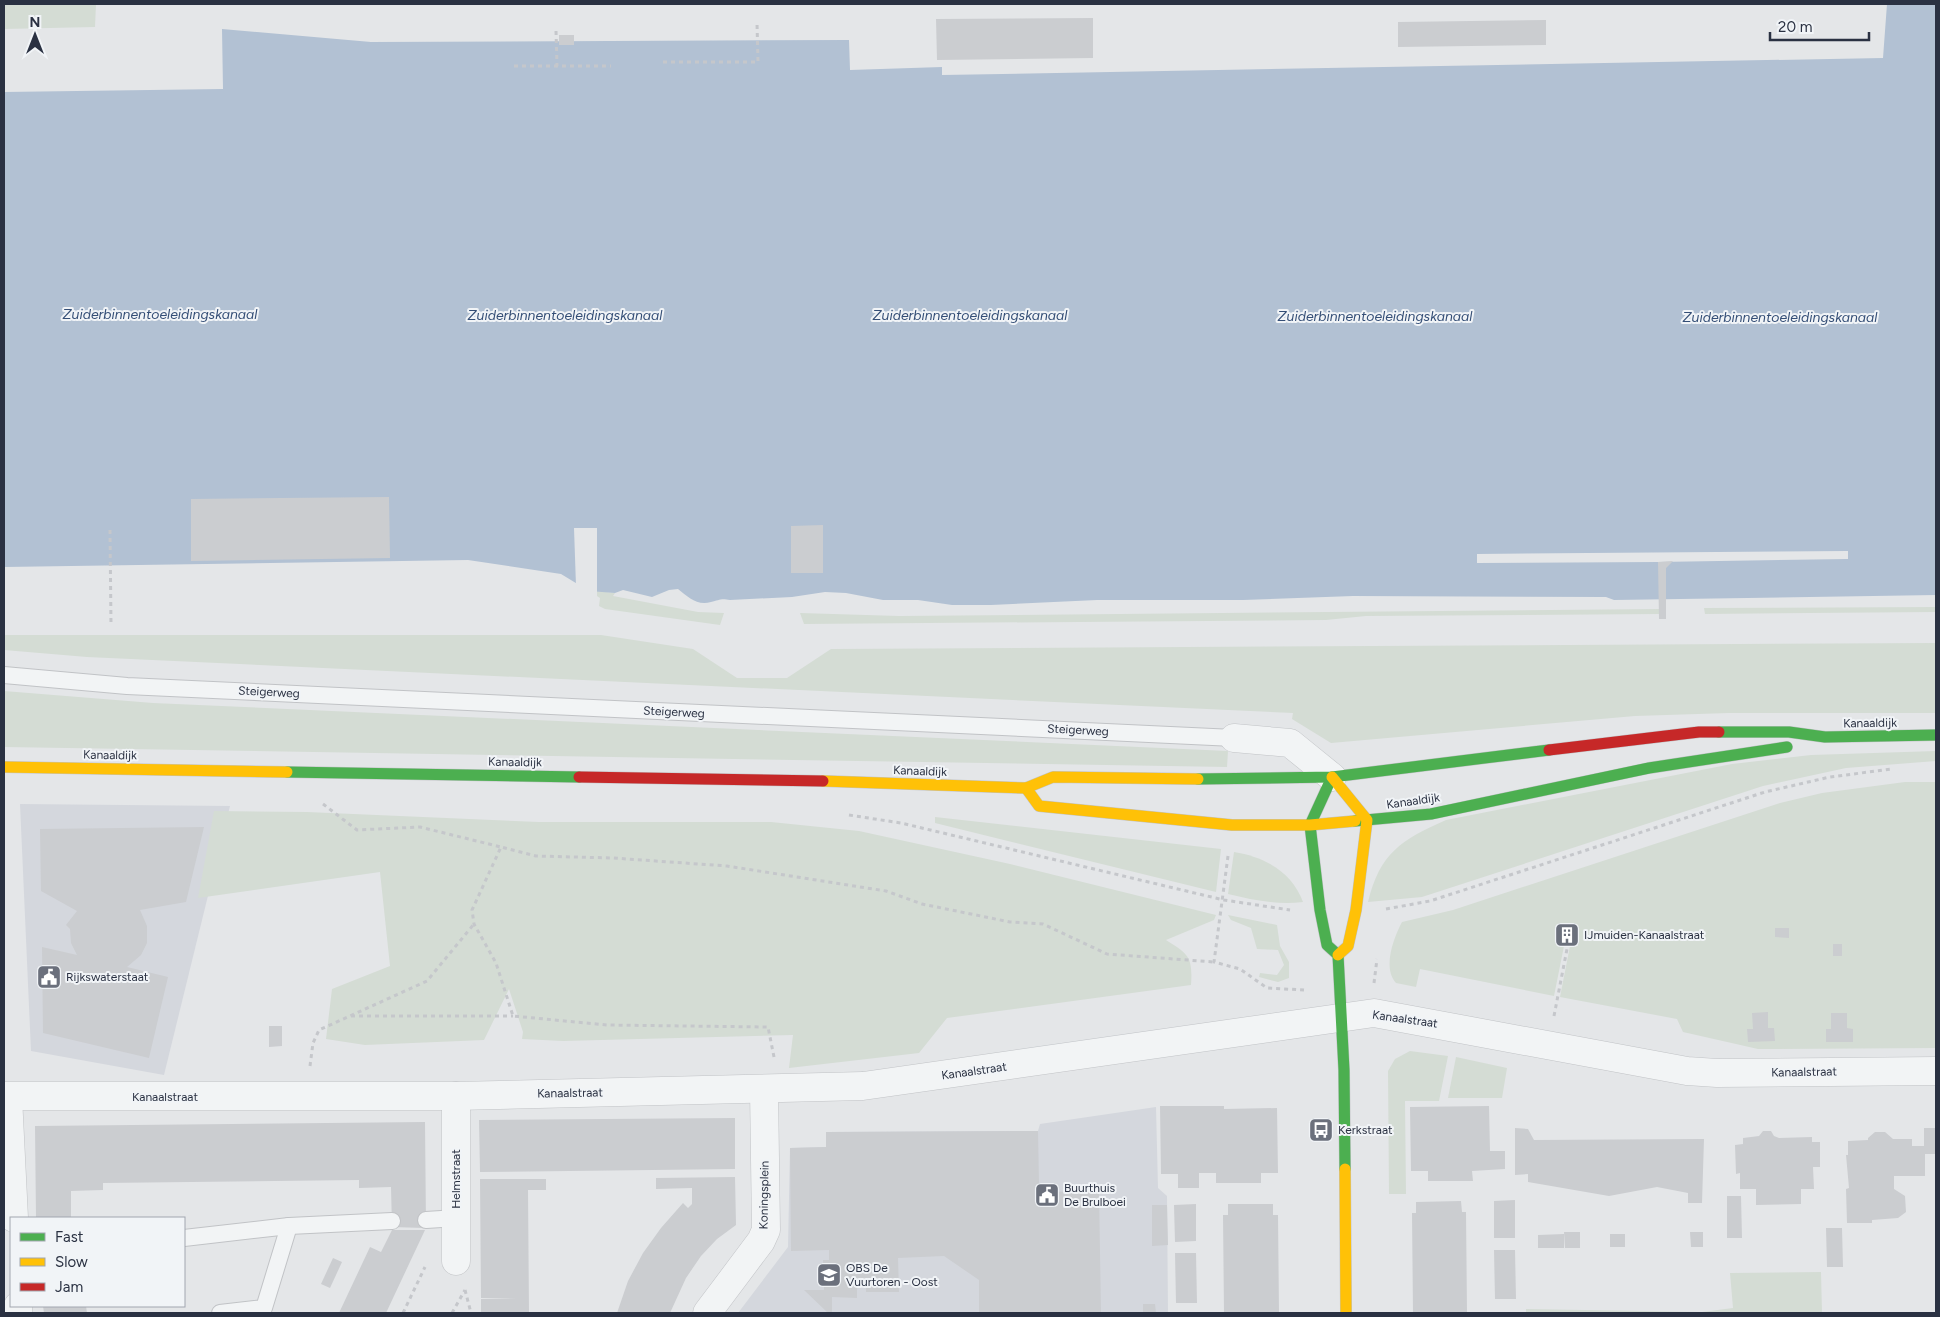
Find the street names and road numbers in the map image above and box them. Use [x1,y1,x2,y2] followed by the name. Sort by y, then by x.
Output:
[238,683,300,701] street label: Steigerweg
[643,703,705,721] street label: Steigerweg
[1843,716,1897,730] street label: Kanaaldijk
[1047,721,1109,739] street label: Steigerweg
[83,748,137,762] street label: Kanaaldijk
[488,755,542,769] street label: Kanaaldijk
[893,763,947,779] street label: Kanaaldijk
[1385,790,1441,812] street label: Kanaaldijk
[1371,1007,1439,1031] street label: Kanaalstraat
[940,1059,1008,1083] street label: Kanaalstraat
[1771,1064,1838,1080] street label: Kanaalstraat
[537,1085,604,1101] street label: Kanaalstraat
[132,1090,198,1104] street label: Kanaalstraat
[449,1149,463,1209] street label: Helmstraat
[756,1160,772,1229] street label: Koningsplein

